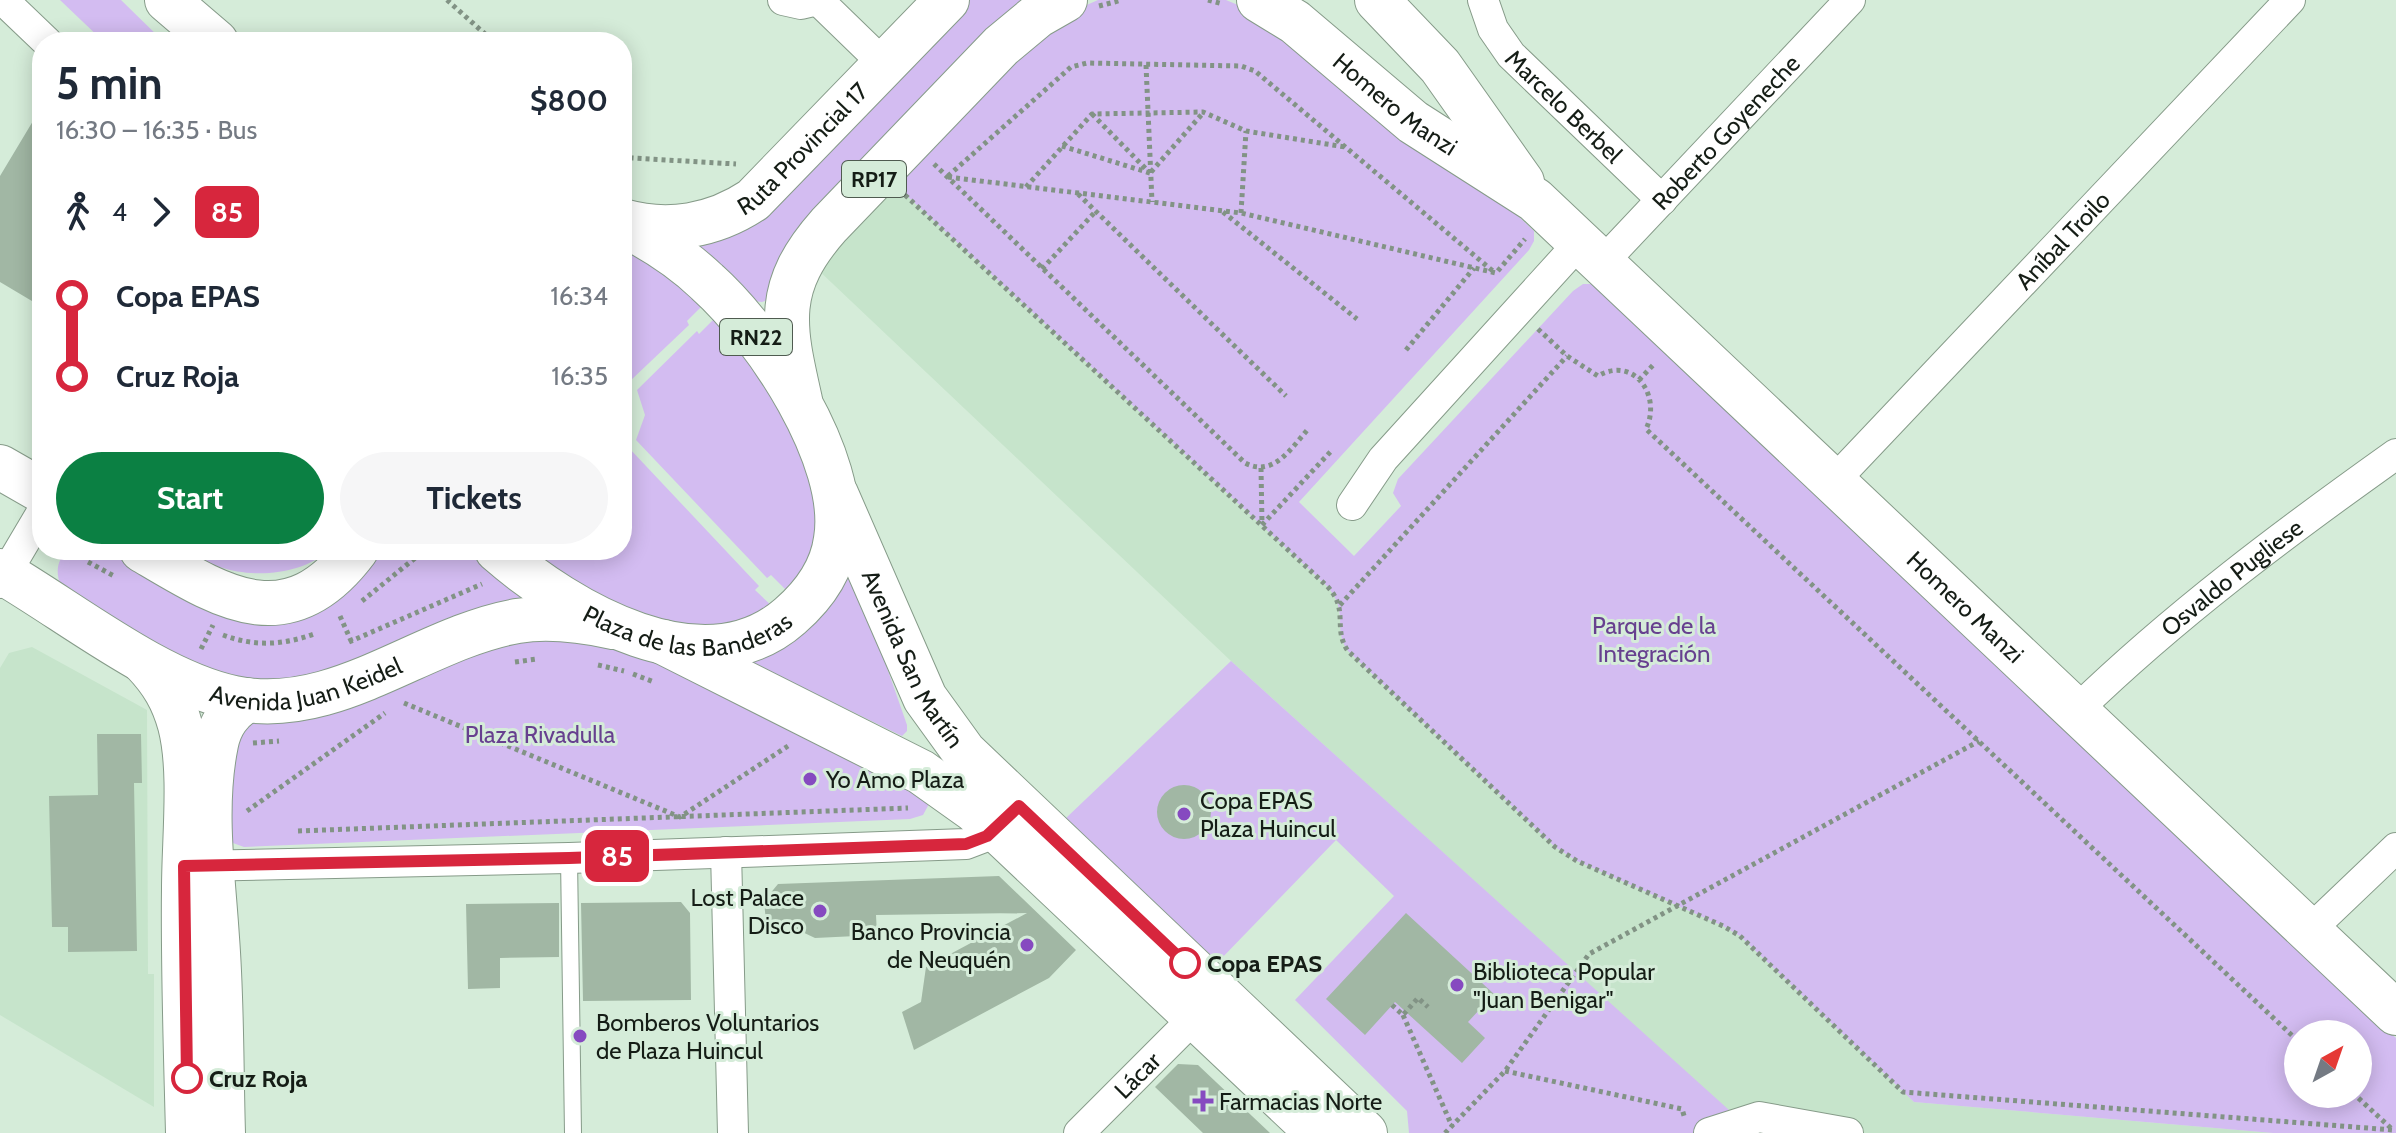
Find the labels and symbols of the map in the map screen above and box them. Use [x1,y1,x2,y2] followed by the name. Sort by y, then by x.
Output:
[1500,43,1629,169] street label: Marcelo Berbel
[1328,46,1463,161] street label: Homero Manzi
[1646,49,1805,216] street label: Roberto Goyeneche
[732,76,874,221] street label: Ruta Provincial 17
[842,161,906,197] road number: RP17
[2009,185,2116,295] street label: Aníbal Troilo
[720,319,792,355] road number: RN22
[2155,512,2308,642] street label: Osvaldo Pugliese
[1901,545,2030,669] street label: Homero Manzi
[856,565,970,753] street label: Avenida San Martín
[579,591,795,623] street label: Plaza de las Banderas
[579,599,797,662] text: Plaza de las Banderas
[1592,611,1716,668] park label: Parque de la Integración
[207,650,407,716] street label: Avenida Juan Keidel
[465,720,616,749] park label: Plaza Rivadulla
[825,765,965,794] place label: Yo Amo Plaza
[801,770,819,788] marker: Yo Amo Plaza
[1200,786,1336,843] place label: Copa EPAS Plaza Huincul
[1175,805,1193,823] marker: Copa EPAS Plaza Huincul
[581,830,653,882] line badge: 85
[690,883,804,940] place label: Lost Palace Disco
[811,902,829,920] marker: Lost Palace Disco
[851,917,1011,974] place label: Banco Provincia de Neuquén
[1018,936,1036,954] marker: Banco Provincia de Neuquén
[1170,948,1200,978] marker: Copa EPAS
[1207,949,1322,978] place label: Copa EPAS
[1473,957,1655,1014] place label: Biblioteca Popular "Juan Benigar"
[1448,976,1466,994] marker: Biblioteca Popular "Juan Benigar"
[596,1008,819,1065] place label: Bomberos Voluntarios de Plaza Huincul
[2284,1020,2372,1108] north arrow
[571,1027,589,1045] marker: Bomberos Voluntarios de Plaza Huincul
[1108,1046,1166,1104] street label: Lácar
[172,1063,202,1093] marker: Cruz Roja
[209,1064,308,1093] place label: Cruz Roja
[1219,1087,1382,1116] place label: Farmacias Norte
[1194,1092,1212,1110] marker: Farmacias Norte

